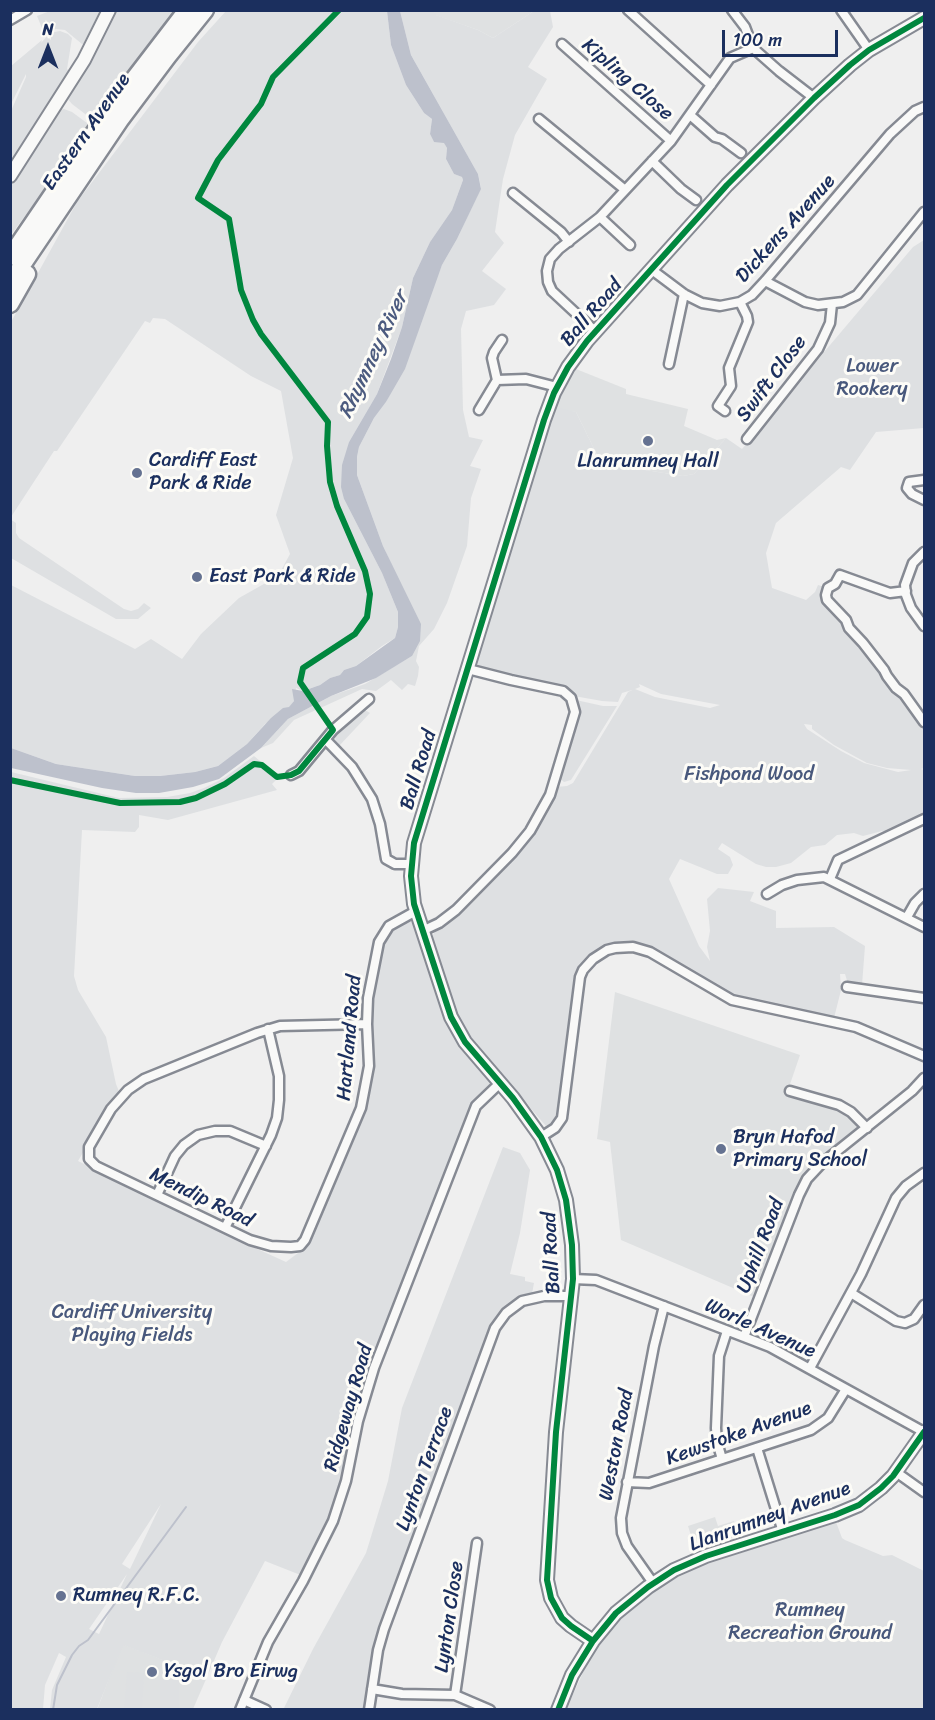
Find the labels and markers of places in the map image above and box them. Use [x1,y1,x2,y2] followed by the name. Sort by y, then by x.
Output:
[641,434,655,448] marker: Llanrumney Hall
[149,449,258,496] place label: Cardiff East Park & Ride
[577,450,719,474] place label: Llanrumney Hall
[130,466,144,480] marker: Cardiff East Park & Ride
[209,565,356,589] place label: East Park & Ride
[190,570,204,584] marker: East Park & Ride
[733,1126,867,1173] place label: Bryn Hafod Primary School
[714,1142,728,1156] marker: Bryn Hafod Primary School
[73,1584,201,1608] place label: Rumney R.F.C.
[54,1589,68,1603] marker: Rumney R.F.C.
[164,1660,298,1684] place label: Ysgol Bro Eirwg
[145,1665,159,1679] marker: Ysgol Bro Eirwg

